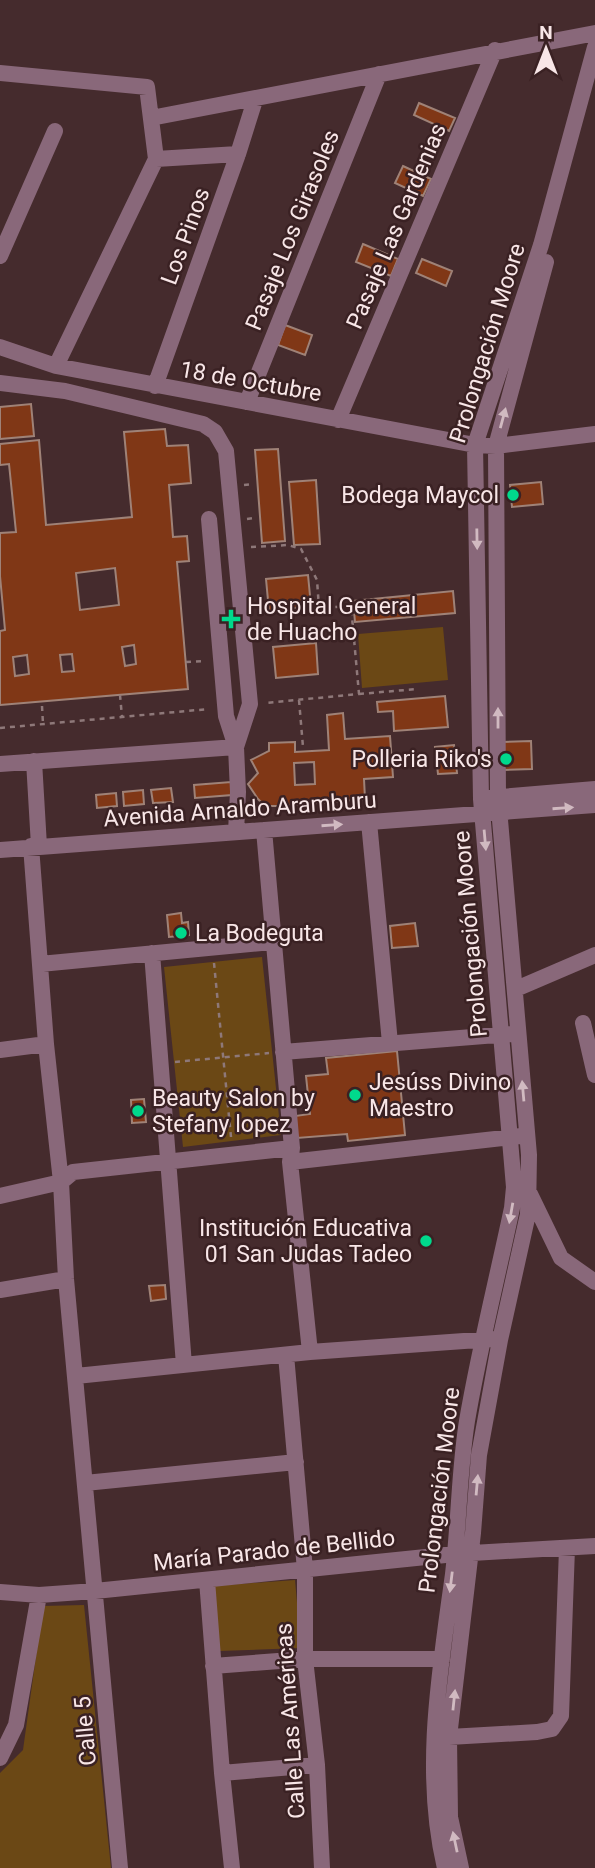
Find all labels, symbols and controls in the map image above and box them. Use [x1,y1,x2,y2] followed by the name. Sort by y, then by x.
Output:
[511,14,581,84] north arrow
[539,21,553,44] text: N
[341,119,452,333] street label: Pasaje Las Gardenias
[240,126,345,334] street label: Pasaje Los Girasoles
[156,184,215,288] street label: Los Pinos
[444,240,531,446] street label: Prolongación Moore
[178,356,324,407] street label: 18 de Octubre
[498,406,509,428] one-way arrow
[341,482,499,509] place label: Bodega Maycol
[505,487,521,503] marker: Bodega Maycol
[471,528,482,550] one-way arrow
[247,593,416,646] place label: Hospital General de Huacho
[221,609,241,629] marker: Hospital General de Huacho
[492,707,504,729] one-way arrow
[352,746,492,773] place label: Polleria Riko's
[498,751,514,767] marker: Polleria Riko's
[103,786,377,833] street label: Avenida Arnaldo Aramburu
[553,802,575,813] one-way arrow
[321,819,343,830] one-way arrow
[480,829,491,851] one-way arrow
[448,830,493,1038] street label: Prolongación Moore
[195,920,324,947] place label: La Bodeguta
[173,925,189,941] marker: La Bodeguta
[369,1069,511,1122] place label: Jesúss Divino Maestro
[517,1080,528,1102] one-way arrow
[152,1085,315,1138] place label: Beauty Salon by Stefany lopez
[347,1087,363,1103] marker: Jesúss Divino Maestro
[130,1103,146,1119] marker: Beauty Salon by Stefany lopez
[505,1202,516,1224] one-way arrow
[199,1215,412,1268] place label: Institución Educativa 01 San Judas Tadeo
[418,1233,434,1249] marker: Institución Educativa 01 San Judas Tadeo
[413,1386,466,1595] street label: Prolongación Moore
[472,1474,483,1496] one-way arrow
[152,1524,396,1577] street label: María Parado de Bellido
[446,1571,457,1593] one-way arrow
[270,1622,311,1820] street label: Calle Las Américas
[448,1688,459,1710] one-way arrow
[69,1695,102,1767] street label: Calle 5
[450,1831,461,1853] one-way arrow

